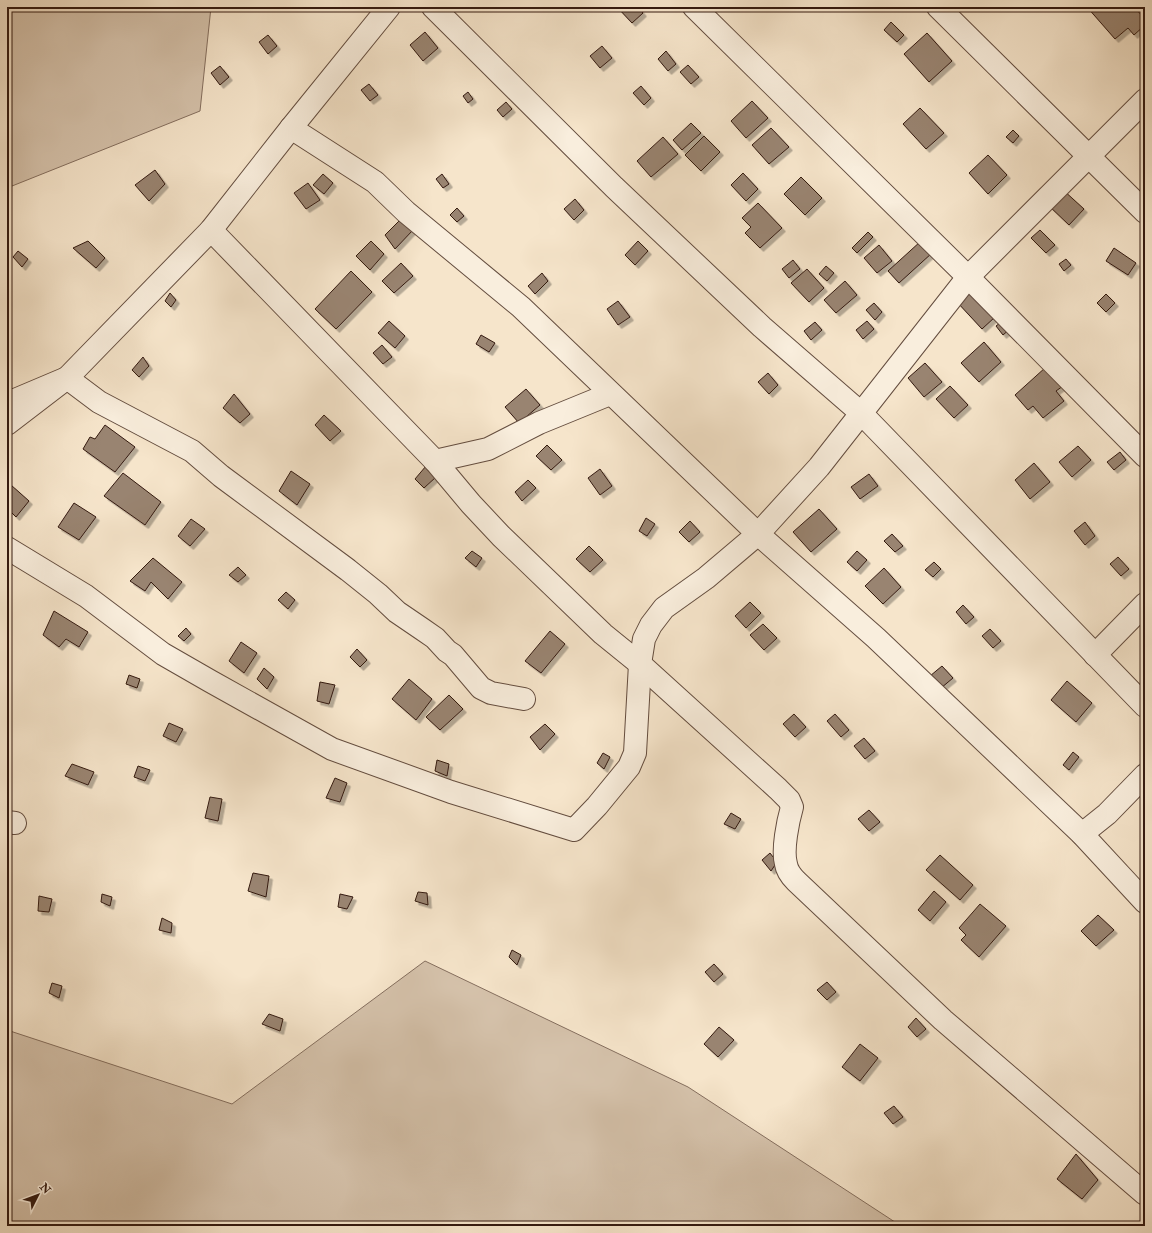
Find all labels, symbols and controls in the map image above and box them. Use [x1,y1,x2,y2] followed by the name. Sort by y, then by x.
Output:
[18,1175,58,1215] north arrow
[36,1180,54,1198] text: N

